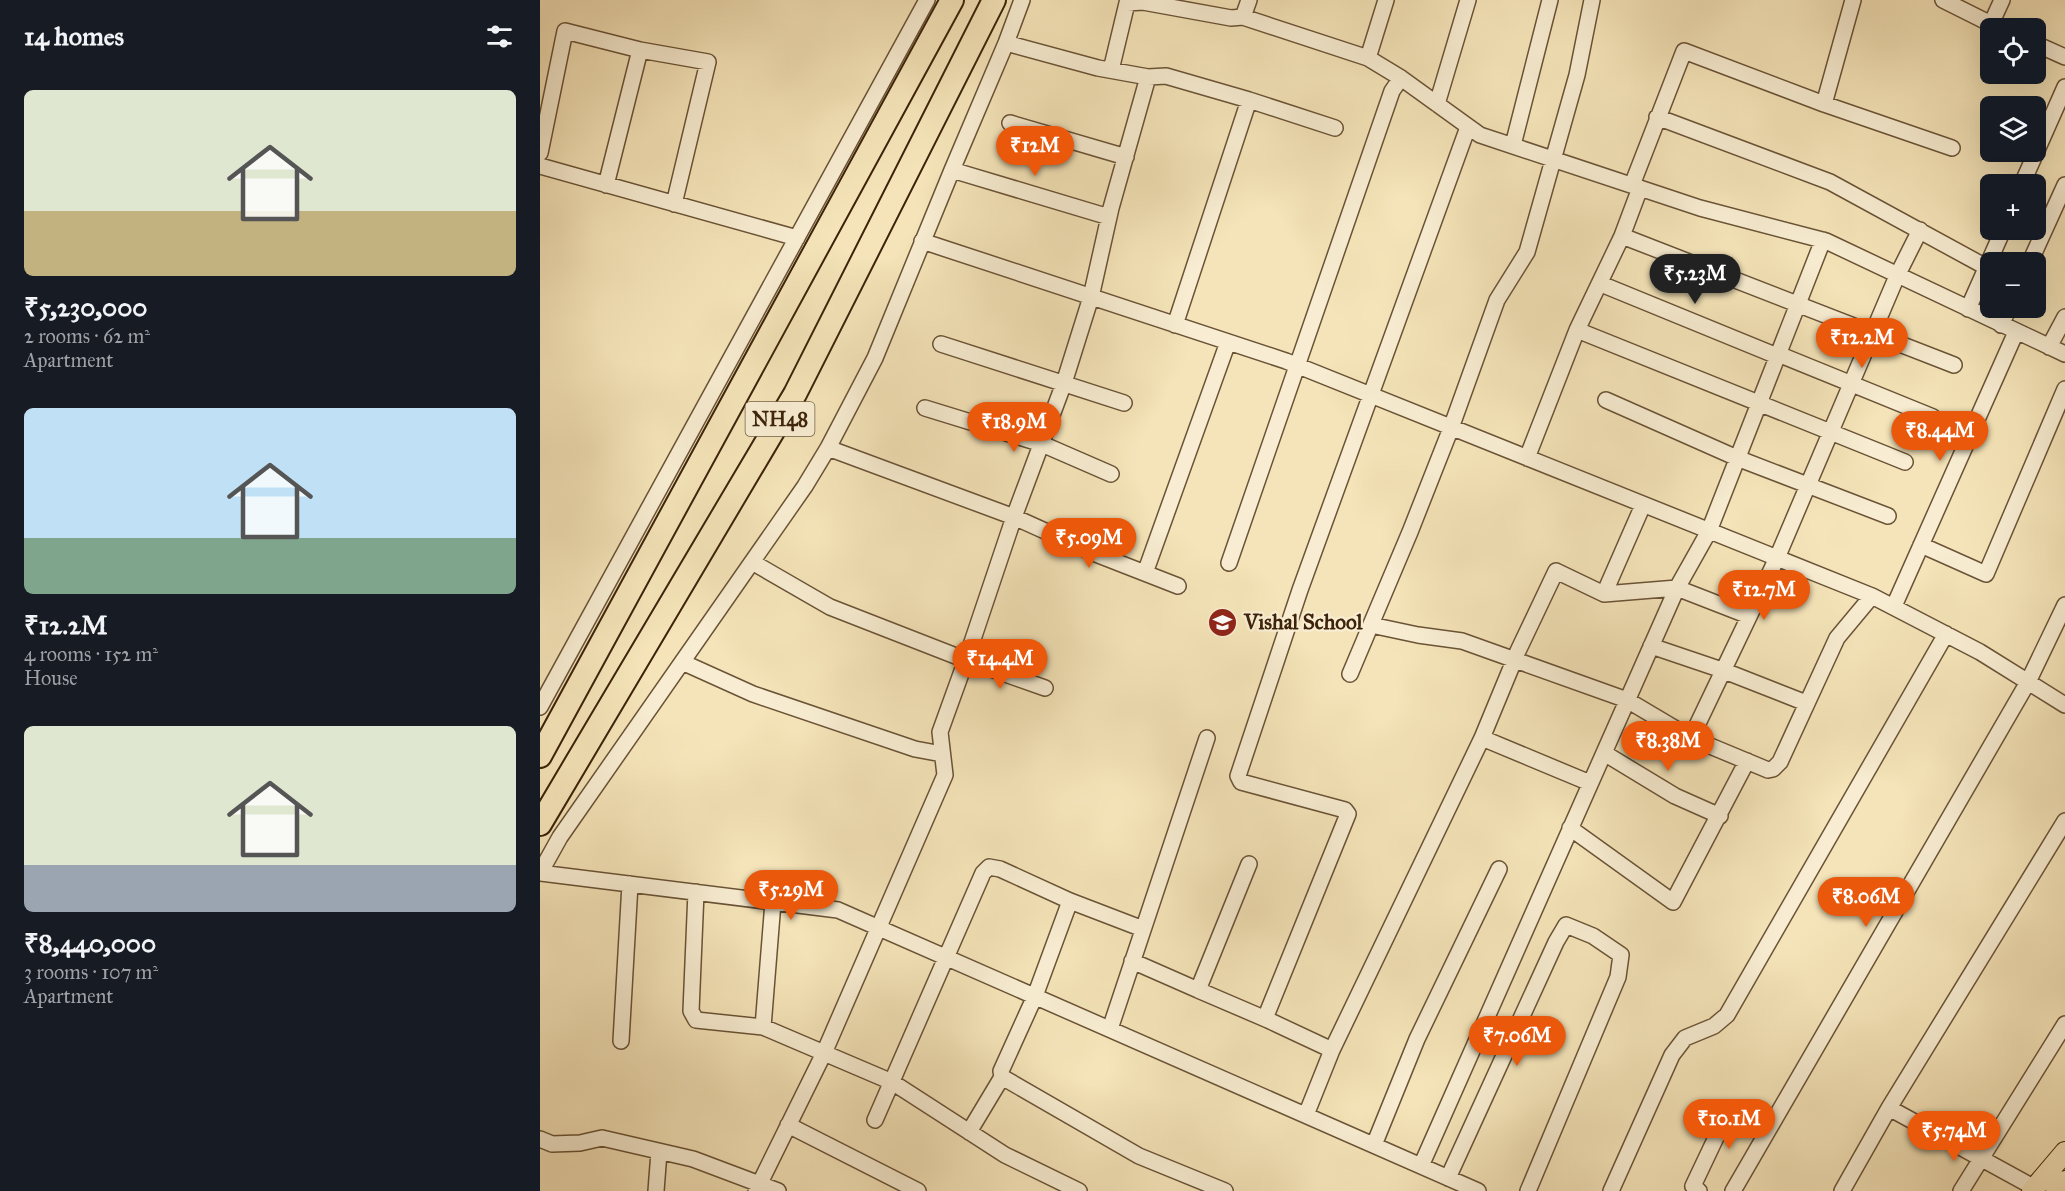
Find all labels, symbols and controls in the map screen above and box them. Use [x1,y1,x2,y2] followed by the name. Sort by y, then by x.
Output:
[1980,18,2046,318] map controls
[1980,18,2046,84] button: locate
[24,20,124,52] text: 14 homes
[483,20,516,53] icon: filters
[1980,96,2046,162] button: layers
[999,126,1071,177] pin: ₹12M
[216,129,324,237] icon: home
[1010,133,1060,157] text: ₹12M
[1980,174,2046,240] button: +
[1980,252,2046,318] button: −
[1646,254,1744,305] pin: ₹5.23M
[1664,261,1726,285] text: ₹5.23M
[24,291,147,323] text: ₹5,230,000
[1813,318,1911,369] pin: ₹12.2M
[24,324,150,348] text: 2 rooms · 62 m²
[1830,325,1894,349] text: ₹12.2M
[24,348,113,372] text: Apartment
[746,402,814,436] road number: NH48
[965,402,1063,453] pin: ₹18.9M
[981,409,1047,433] text: ₹18.9M
[1891,411,1989,462] pin: ₹8.44M
[1905,418,1975,442] text: ₹8.44M
[216,447,324,555] icon: home
[1040,518,1138,569] pin: ₹5.09M
[1055,525,1123,549] text: ₹5.09M
[1715,570,1813,621] pin: ₹12.7M
[1732,577,1796,601] text: ₹12.7M
[1207,606,1239,638] school or university icon: Vishal School
[24,609,108,641] text: ₹12.2M
[1243,609,1364,635] place label: Vishal School
[951,639,1049,690] pin: ₹14.4M
[24,642,158,666] text: 4 rooms · 152 m²
[966,646,1034,670] text: ₹14.4M
[24,666,78,690] text: House
[1619,721,1717,772] pin: ₹8.38M
[1635,728,1701,752] text: ₹8.38M
[216,765,324,873] icon: home
[742,870,840,921] pin: ₹5.29M
[758,877,824,901] text: ₹5.29M
[1817,877,1915,928] pin: ₹8.06M
[1832,884,1900,908] text: ₹8.06M
[24,927,156,959] text: ₹8,440,000
[24,960,158,984] text: 3 rooms · 107 m²
[24,984,113,1008] text: Apartment
[1468,1016,1566,1067] pin: ₹7.06M
[1483,1023,1551,1047] text: ₹7.06M
[1680,1099,1778,1150] pin: ₹10.1M
[1697,1106,1761,1130] text: ₹10.1M
[1905,1111,2003,1162] pin: ₹5.74M
[1921,1118,1987,1142] text: ₹5.74M

